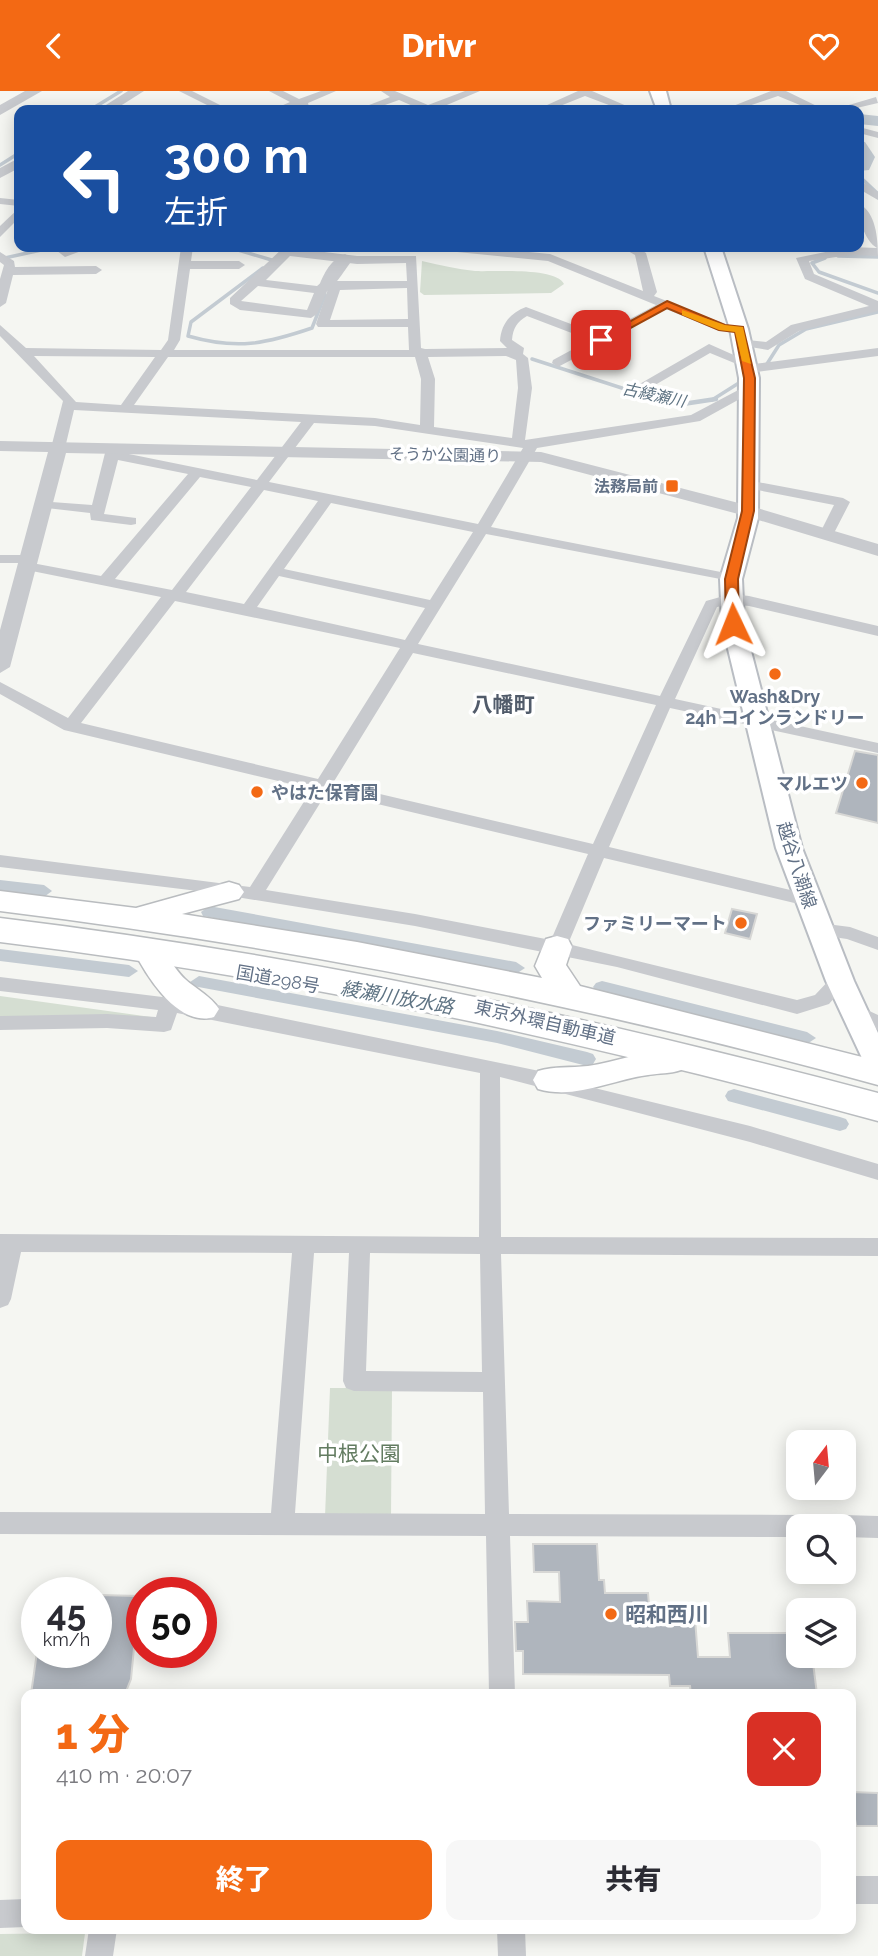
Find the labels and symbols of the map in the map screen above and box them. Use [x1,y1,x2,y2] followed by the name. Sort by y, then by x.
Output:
[571,310,631,370] pin
[621,379,689,411] water label: 古綾瀬川
[389,445,501,465] street label: そうか公園通り
[594,477,658,496] place label: 法務局前
[664,478,680,494] marker: 法務局前
[696,587,770,661] position arrow
[767,666,783,682] marker: Wash&Dry 24h コインランドリー
[685,686,865,728] place label: Wash&Dry 24h コインランドリー
[472,692,535,717] district label: 八幡町
[776,773,848,794] place label: マルエツ
[854,775,870,791] marker: マルエツ
[271,782,379,803] place label: やはた保育園
[249,784,265,800] marker: やはた保育園
[773,819,821,911] street label: 越谷八潮線
[583,913,727,934] place label: ファミリーマート
[733,915,749,931] marker: ファミリーマート
[235,961,321,997] street label: 国道298号
[339,976,457,1018] water label: 綾瀬川放水路
[472,996,618,1048] street label: 東京外環自動車道
[786,1430,856,1500] north arrow
[317,1441,401,1466] park label: 中根公園
[126,1577,217,1668] speed limit sign: 50
[625,1602,709,1627] place label: 昭和西川
[603,1606,619,1622] marker: 昭和西川

